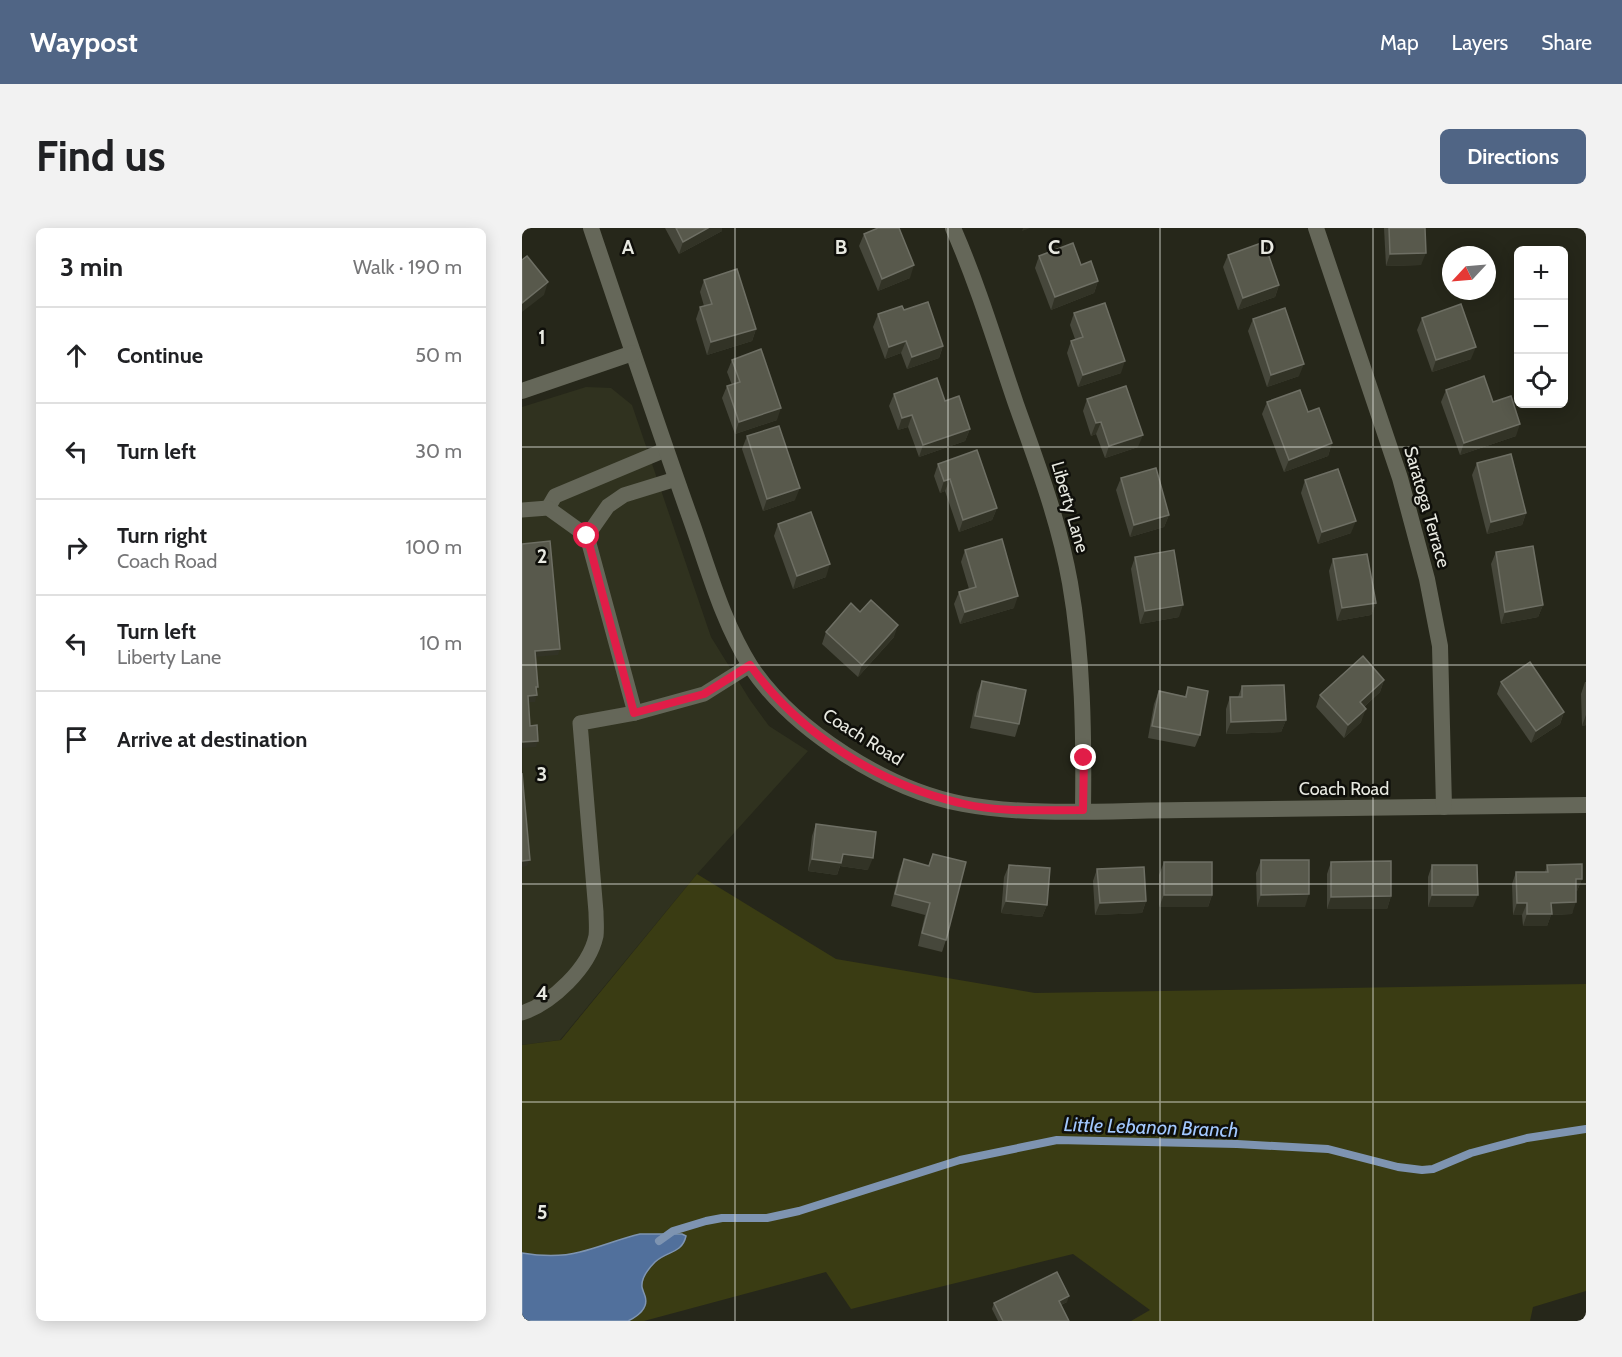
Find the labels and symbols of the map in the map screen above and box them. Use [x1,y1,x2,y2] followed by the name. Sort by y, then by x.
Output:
[622,235,635,259] text: A
[835,235,847,259] text: B
[1048,235,1060,259] text: C
[1260,235,1274,259] text: D
[1442,246,1496,300] north arrow
[538,325,546,349] text: 1
[1399,444,1455,570] street label: Saratoga Terrace
[1046,459,1094,555] street label: Liberty Lane
[573,522,599,548] route start
[537,544,547,568] text: 2
[819,704,907,770] street label: Coach Road
[1070,744,1096,770] route end
[537,762,547,786] text: 3
[1299,778,1389,800] street label: Coach Road
[536,981,548,1005] text: 4
[1063,1112,1239,1142] water label: Little Lebanon Branch
[537,1200,547,1224] text: 5

